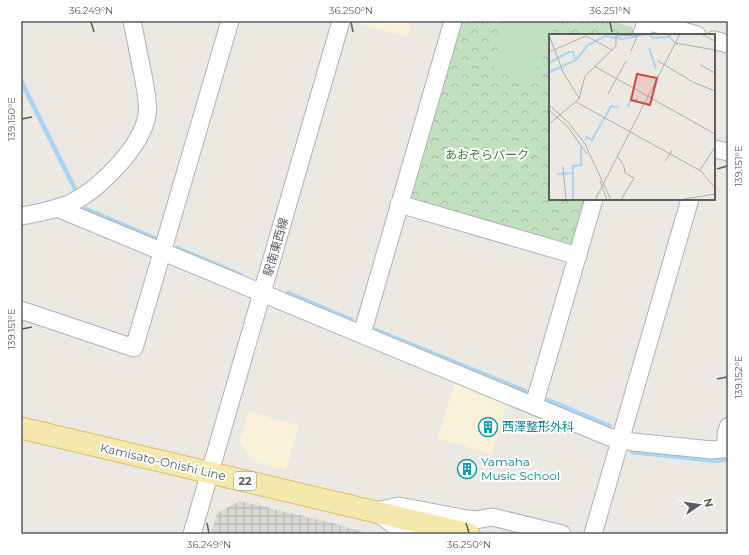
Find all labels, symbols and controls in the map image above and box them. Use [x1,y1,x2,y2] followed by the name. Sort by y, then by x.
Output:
[69,4,113,17] text: 36.249°N
[329,4,373,17] text: 36.250°N
[589,4,631,17] text: 36.251°N
[549,34,715,200] inset map
[5,97,18,141] text: 139.150°E
[732,145,745,187] text: 139.151°E
[445,147,529,162] park label: あおぞらパーク
[260,216,291,278] street label: 駅南東西線
[5,308,18,350] text: 139.151°E
[732,355,745,399] text: 139.152°E
[477,416,499,438] building icon: 西澤整形外科
[502,419,574,434] place label: 西澤整形外科
[99,440,228,483] street label: Kamisato-Onishi Line
[481,454,560,483] place label: Yamaha Music School
[456,458,478,480] building icon: Yamaha Music School
[234,472,256,490] road number: 22
[679,485,719,525] north arrow
[701,497,717,509] text: N
[187,538,231,551] text: 36.249°N
[447,538,491,551] text: 36.250°N

